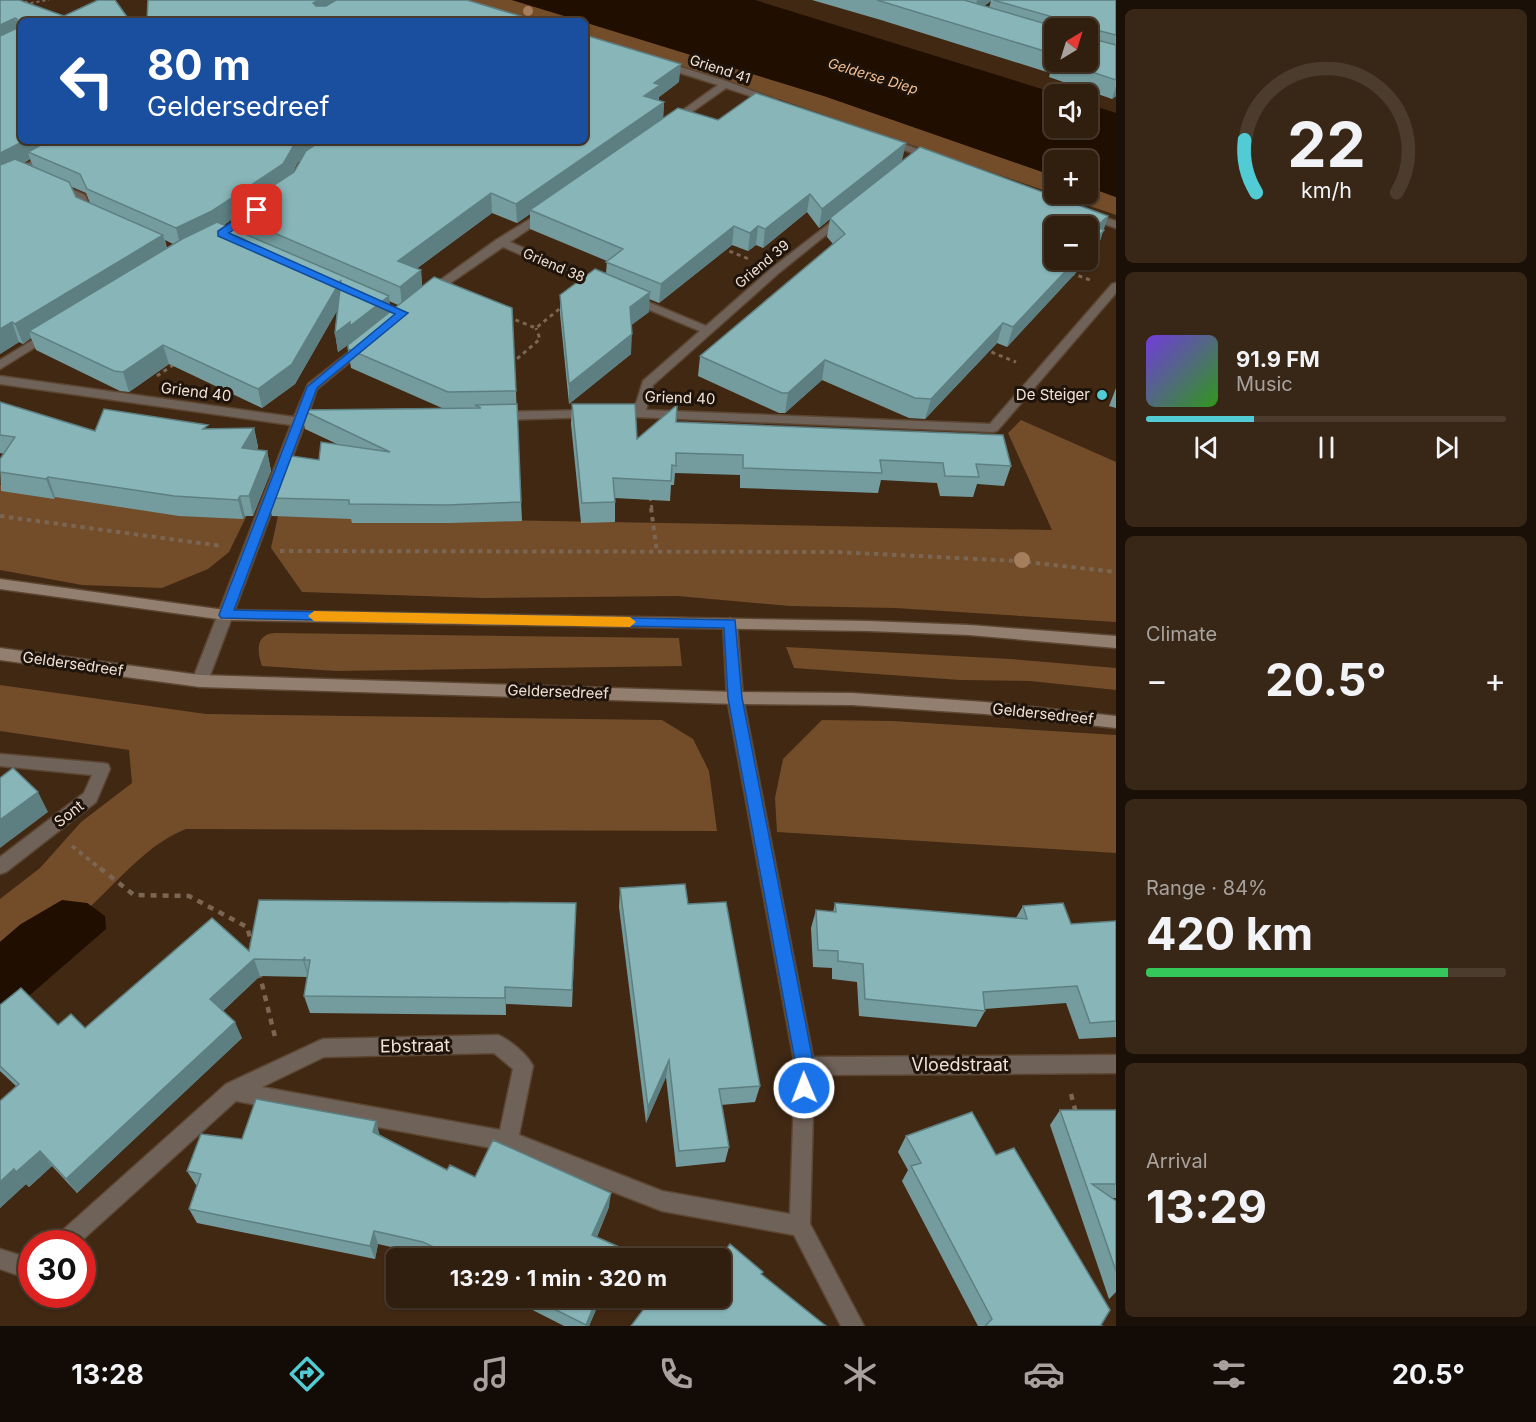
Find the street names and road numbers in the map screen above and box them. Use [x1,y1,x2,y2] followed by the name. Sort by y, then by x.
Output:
[688,51,753,86] street label: Griend 41
[731,236,792,291] street label: Griend 39
[521,244,588,285] street label: Griend 38
[160,378,232,405] street label: Griend 40
[644,387,716,408] street label: Griend 40
[22,647,125,680] street label: Geldersedreef
[507,680,609,703] street label: Geldersedreef
[992,699,1095,728] street label: Geldersedreef
[50,796,87,831] street label: Sont
[380,1034,450,1057] street label: Ebstraat
[911,1054,1009,1075] street label: Vloedstraat

